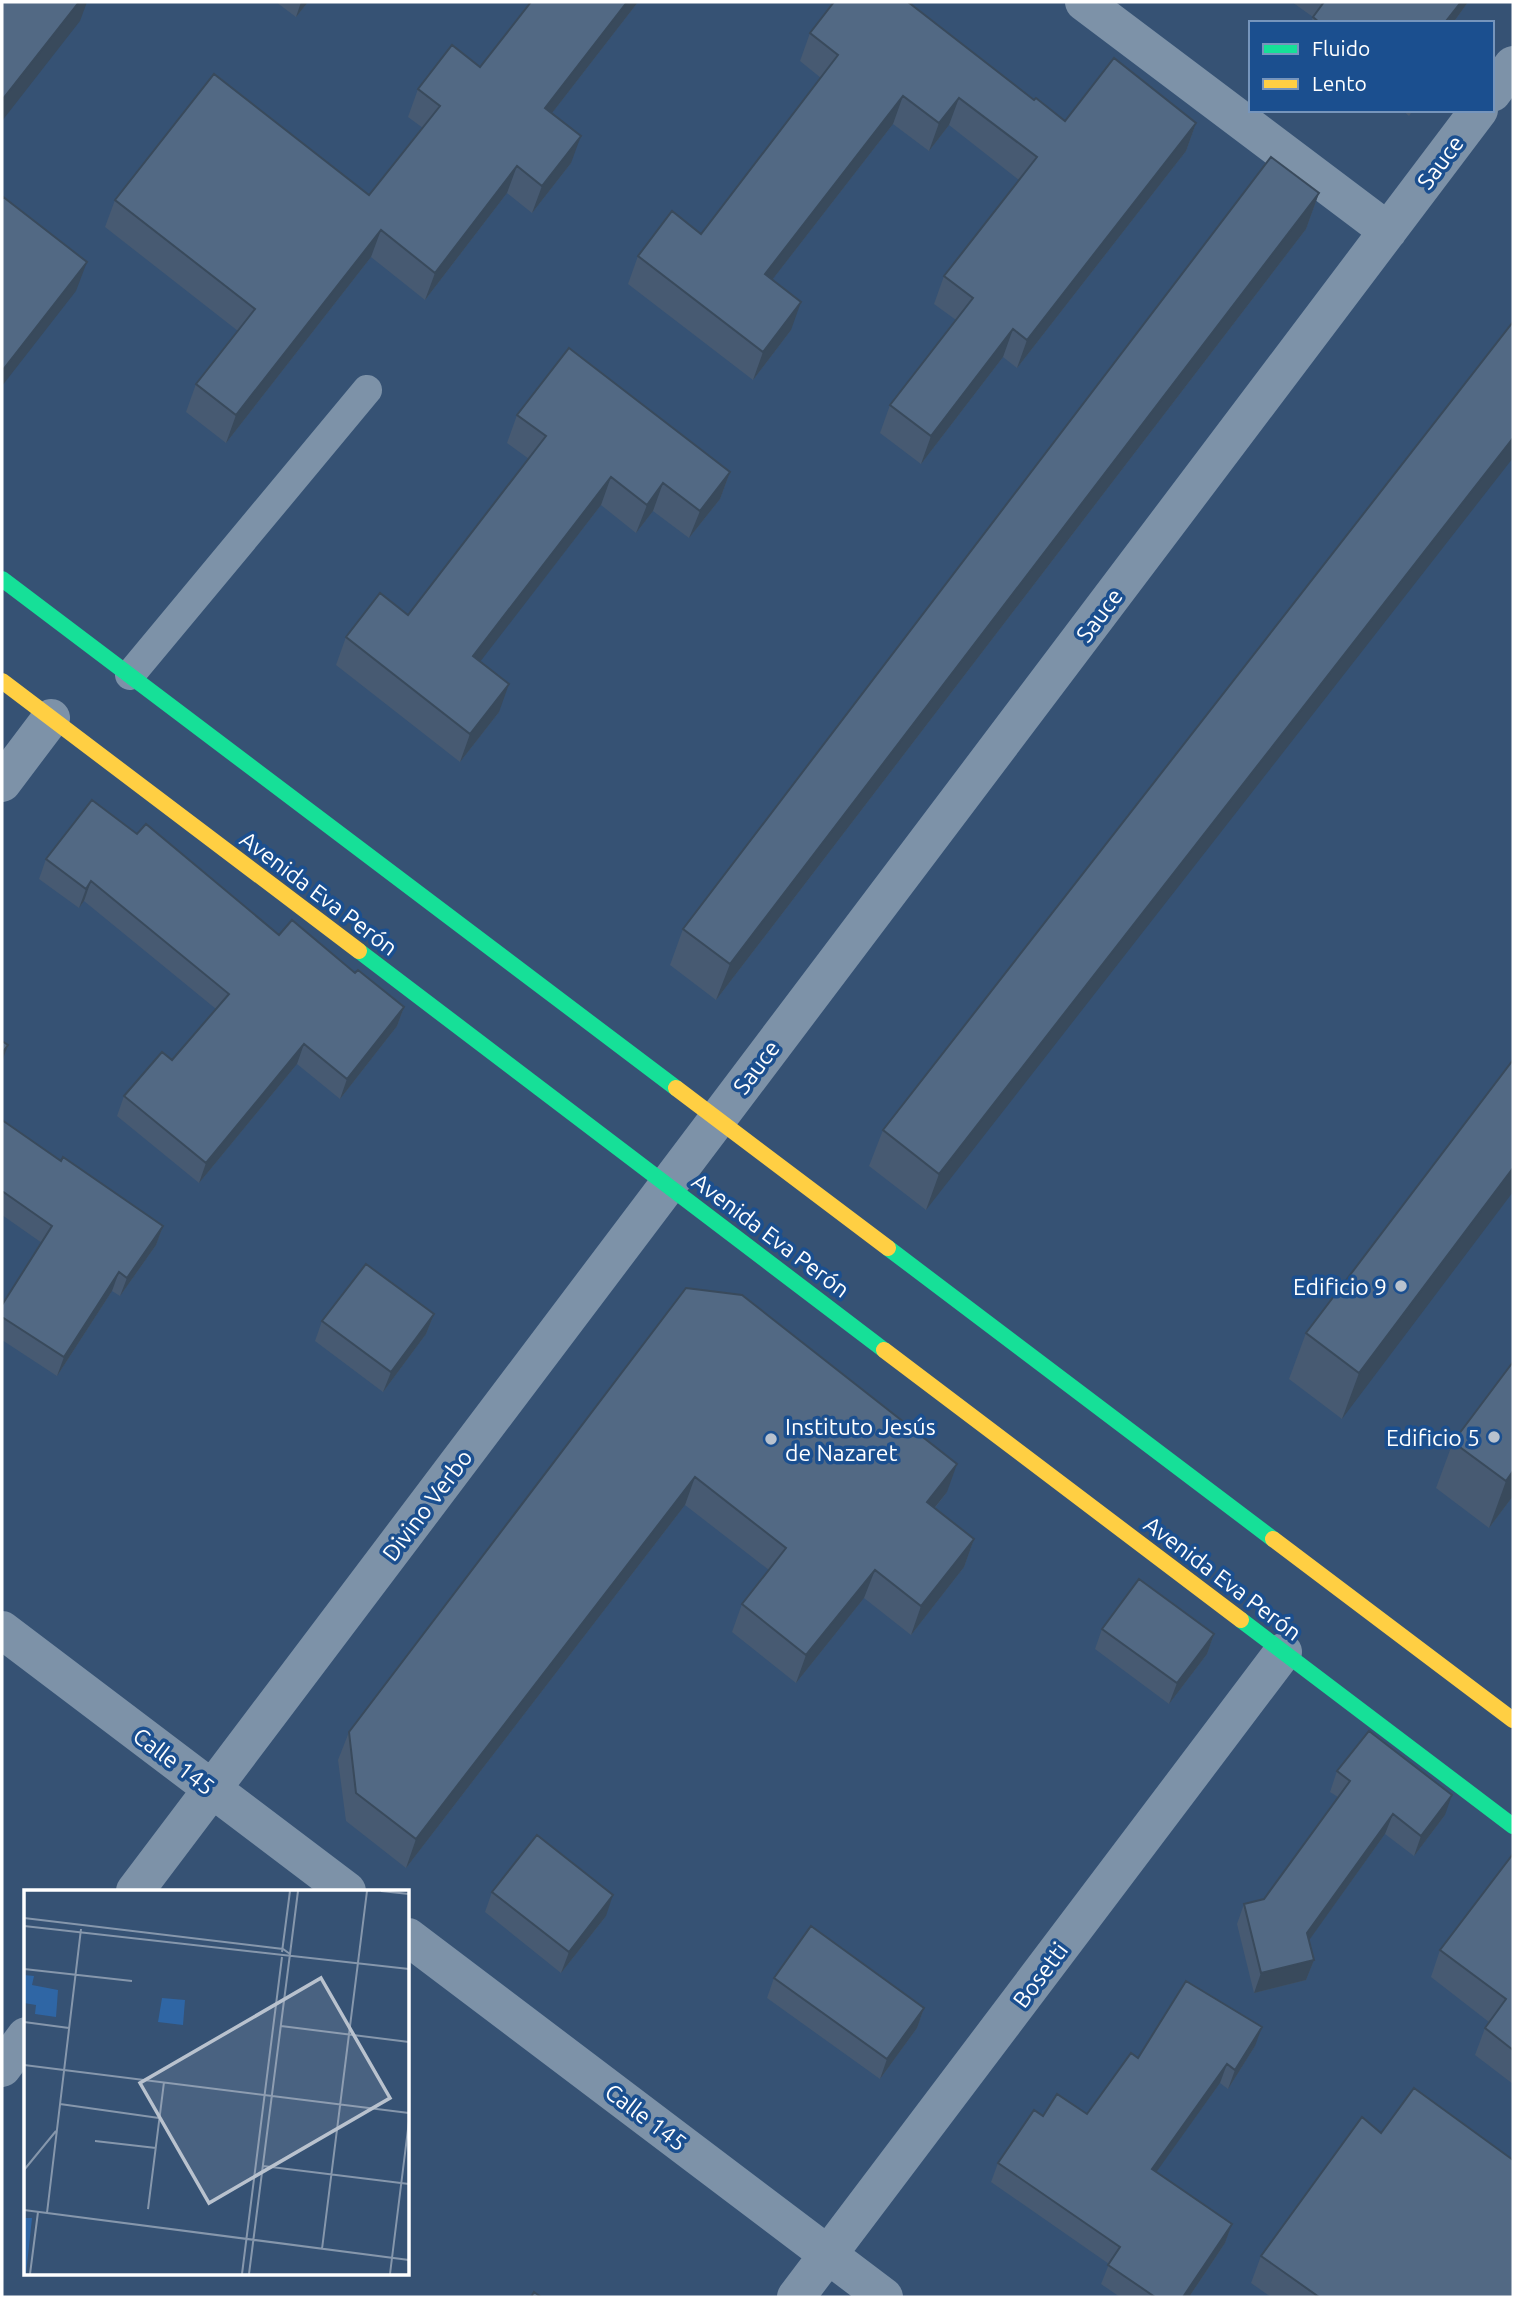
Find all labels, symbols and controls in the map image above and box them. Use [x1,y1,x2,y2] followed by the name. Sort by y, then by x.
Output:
[1249,21,1494,112] legend
[1312,36,1370,60] text: Fluido
[1312,71,1367,95] text: Lento
[1412,130,1468,194] street label: Sauce
[1071,583,1127,647] street label: Sauce
[236,826,402,960] street label: Avenida Eva Perón
[728,1035,784,1099] street label: Sauce
[688,1168,854,1302] street label: Avenida Eva Perón
[1293,1274,1387,1299] place label: Edificio 9
[1393,1278,1409,1294] marker: Edificio 9
[785,1414,936,1465] place label: Instituto Jesús de Nazaret
[1386,1425,1480,1450] place label: Edificio 5
[1486,1429,1502,1445] marker: Edificio 5
[763,1431,779,1447] marker: Instituto Jesús de Nazaret
[377,1445,477,1565] street label: Divino Verbo
[1140,1511,1306,1645] street label: Avenida Eva Perón
[129,1722,219,1800] street label: Calle 145
[24,1890,410,2274] inset map
[1008,1938,1072,2012] street label: Bosetti
[601,2078,691,2156] street label: Calle 145

